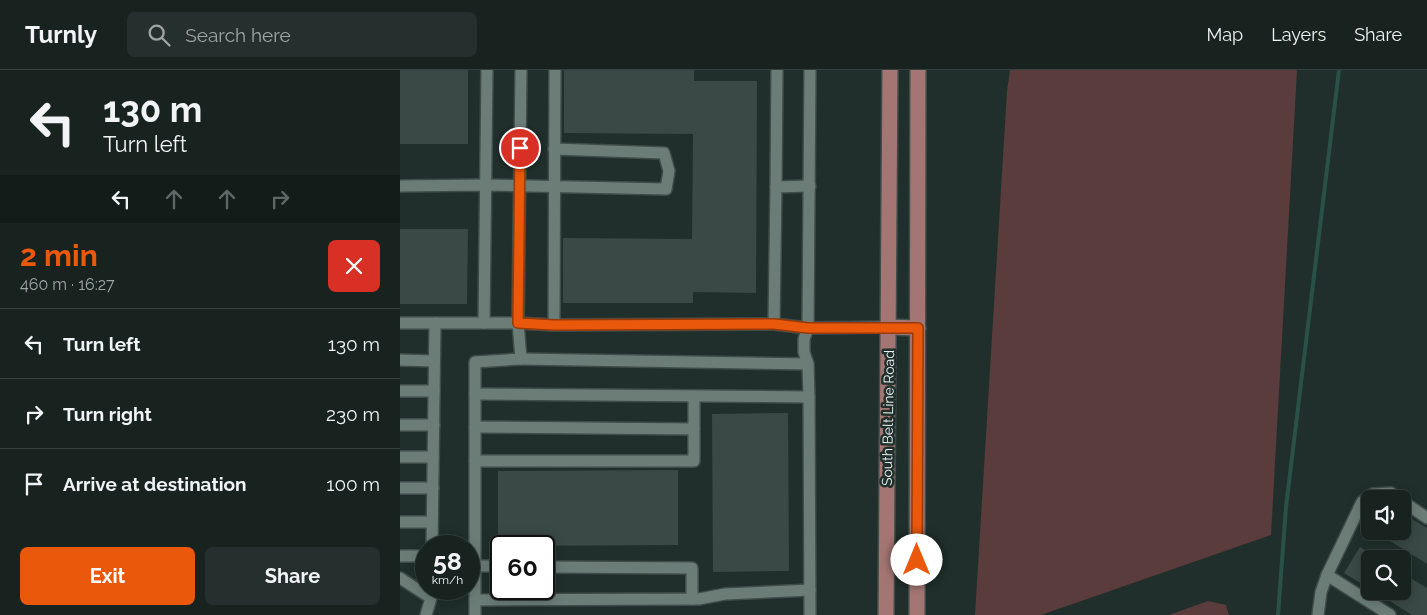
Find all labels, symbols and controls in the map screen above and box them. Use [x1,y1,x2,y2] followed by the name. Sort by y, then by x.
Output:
[127,12,477,57] search box
[25,20,97,49] text: Turnly
[145,21,173,49] icon: search
[185,24,291,46] text: Search here
[1207,24,1243,45] text: Map
[1271,24,1326,45] text: Layers
[1354,24,1402,45] text: Share
[103,89,202,130] text: 130 m
[20,90,85,155] icon: left
[499,127,541,169] pin
[103,131,187,157] text: Turn left
[506,134,534,162] icon: arrive
[107,185,135,213] icon: left
[160,185,188,213] icon: ahead
[213,185,241,213] icon: ahead
[266,185,294,213] icon: right
[20,238,98,273] text: 2 min
[328,240,380,292] button: close
[20,275,115,294] text: 460 m · 16:27
[20,330,48,358] icon: left
[63,333,140,355] text: Turn left
[328,333,380,355] text: 130 m
[879,350,897,486] street label: South Belt Line Road
[20,400,48,428] icon: right
[63,403,152,425] text: Turn right
[326,403,380,425] text: 230 m
[20,470,48,498] icon: arrive
[63,473,247,495] text: Arrive at destination
[326,473,380,495] text: 100 m
[1361,490,1411,600] map controls
[1361,490,1411,540] button: sound
[890,533,942,585] position arrow
[490,535,555,600] speed limit sign: 60
[433,546,462,576] text: 58
[20,547,195,605] button: Exit
[205,547,380,605] button: Share
[1361,550,1411,600] button: search
[432,573,463,587] text: km/h

